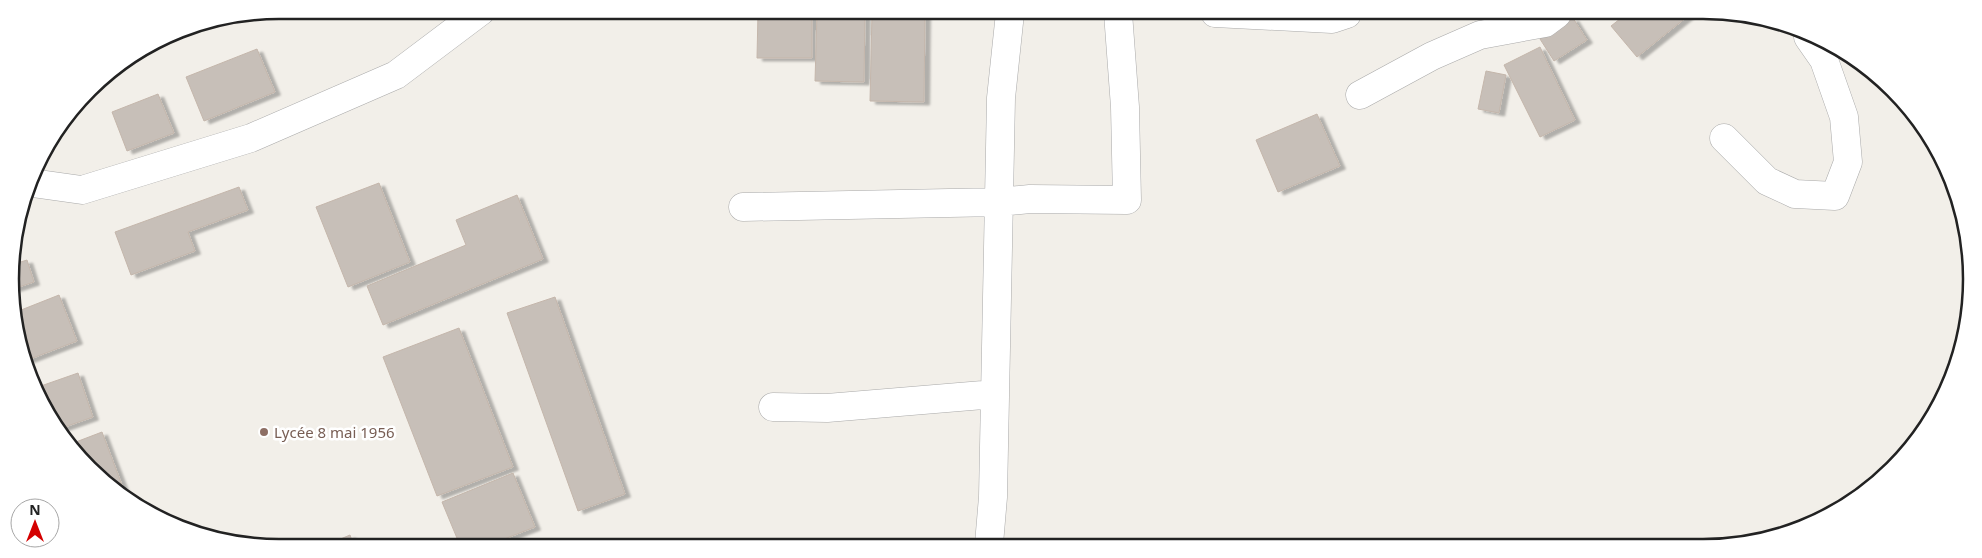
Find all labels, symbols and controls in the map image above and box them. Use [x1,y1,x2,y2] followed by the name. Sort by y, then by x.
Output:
[274,422,395,442] place label: Lycée 8 mai 1956
[258,426,270,438] marker: Lycée 8 mai 1956
[10,498,60,548] north arrow
[29,500,41,519] text: N

